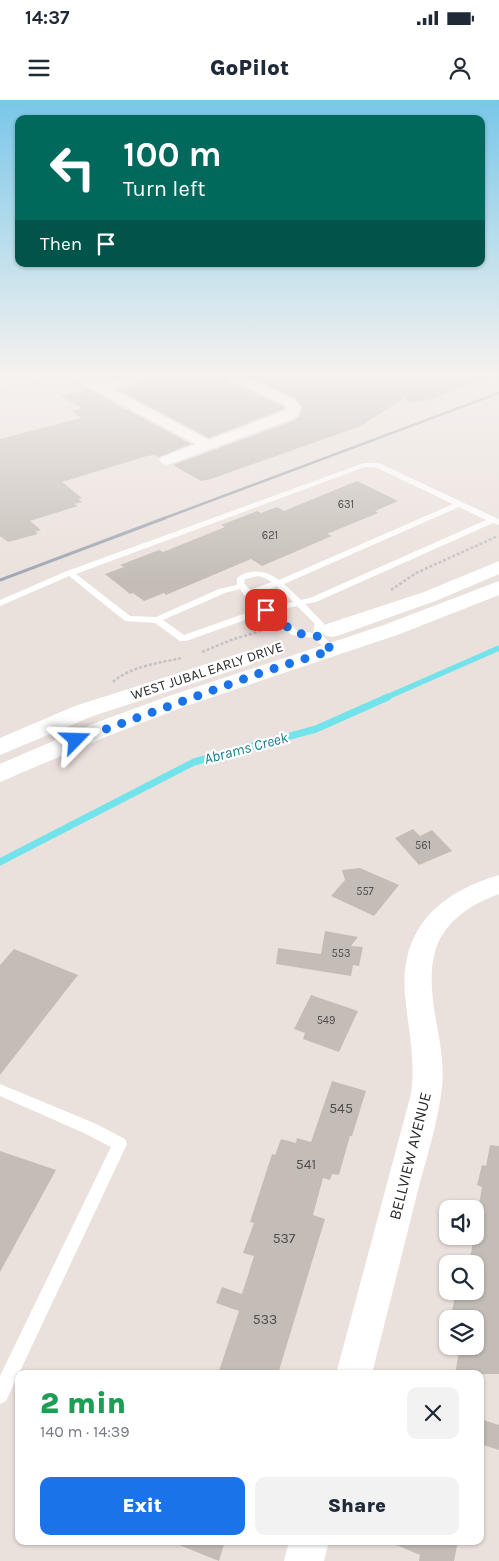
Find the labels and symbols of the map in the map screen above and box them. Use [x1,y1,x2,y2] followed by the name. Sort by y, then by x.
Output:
[338,498,354,511] house number: 631
[262,529,278,542] house number: 621
[245,589,287,631] pin
[129,638,285,704] street label: WEST JUBAL EARLY DRIVE
[49,713,101,765] position arrow
[202,728,290,768] water label: Abrams Creek
[415,839,431,852] house number: 561
[356,885,374,898] house number: 557
[332,947,350,960] house number: 553
[317,1014,335,1027] house number: 549
[385,1090,435,1222] street label: BELLVIEW AVENUE
[329,1100,353,1117] house number: 545
[296,1156,316,1173] house number: 541
[273,1230,296,1247] house number: 537
[253,1311,277,1328] house number: 533

